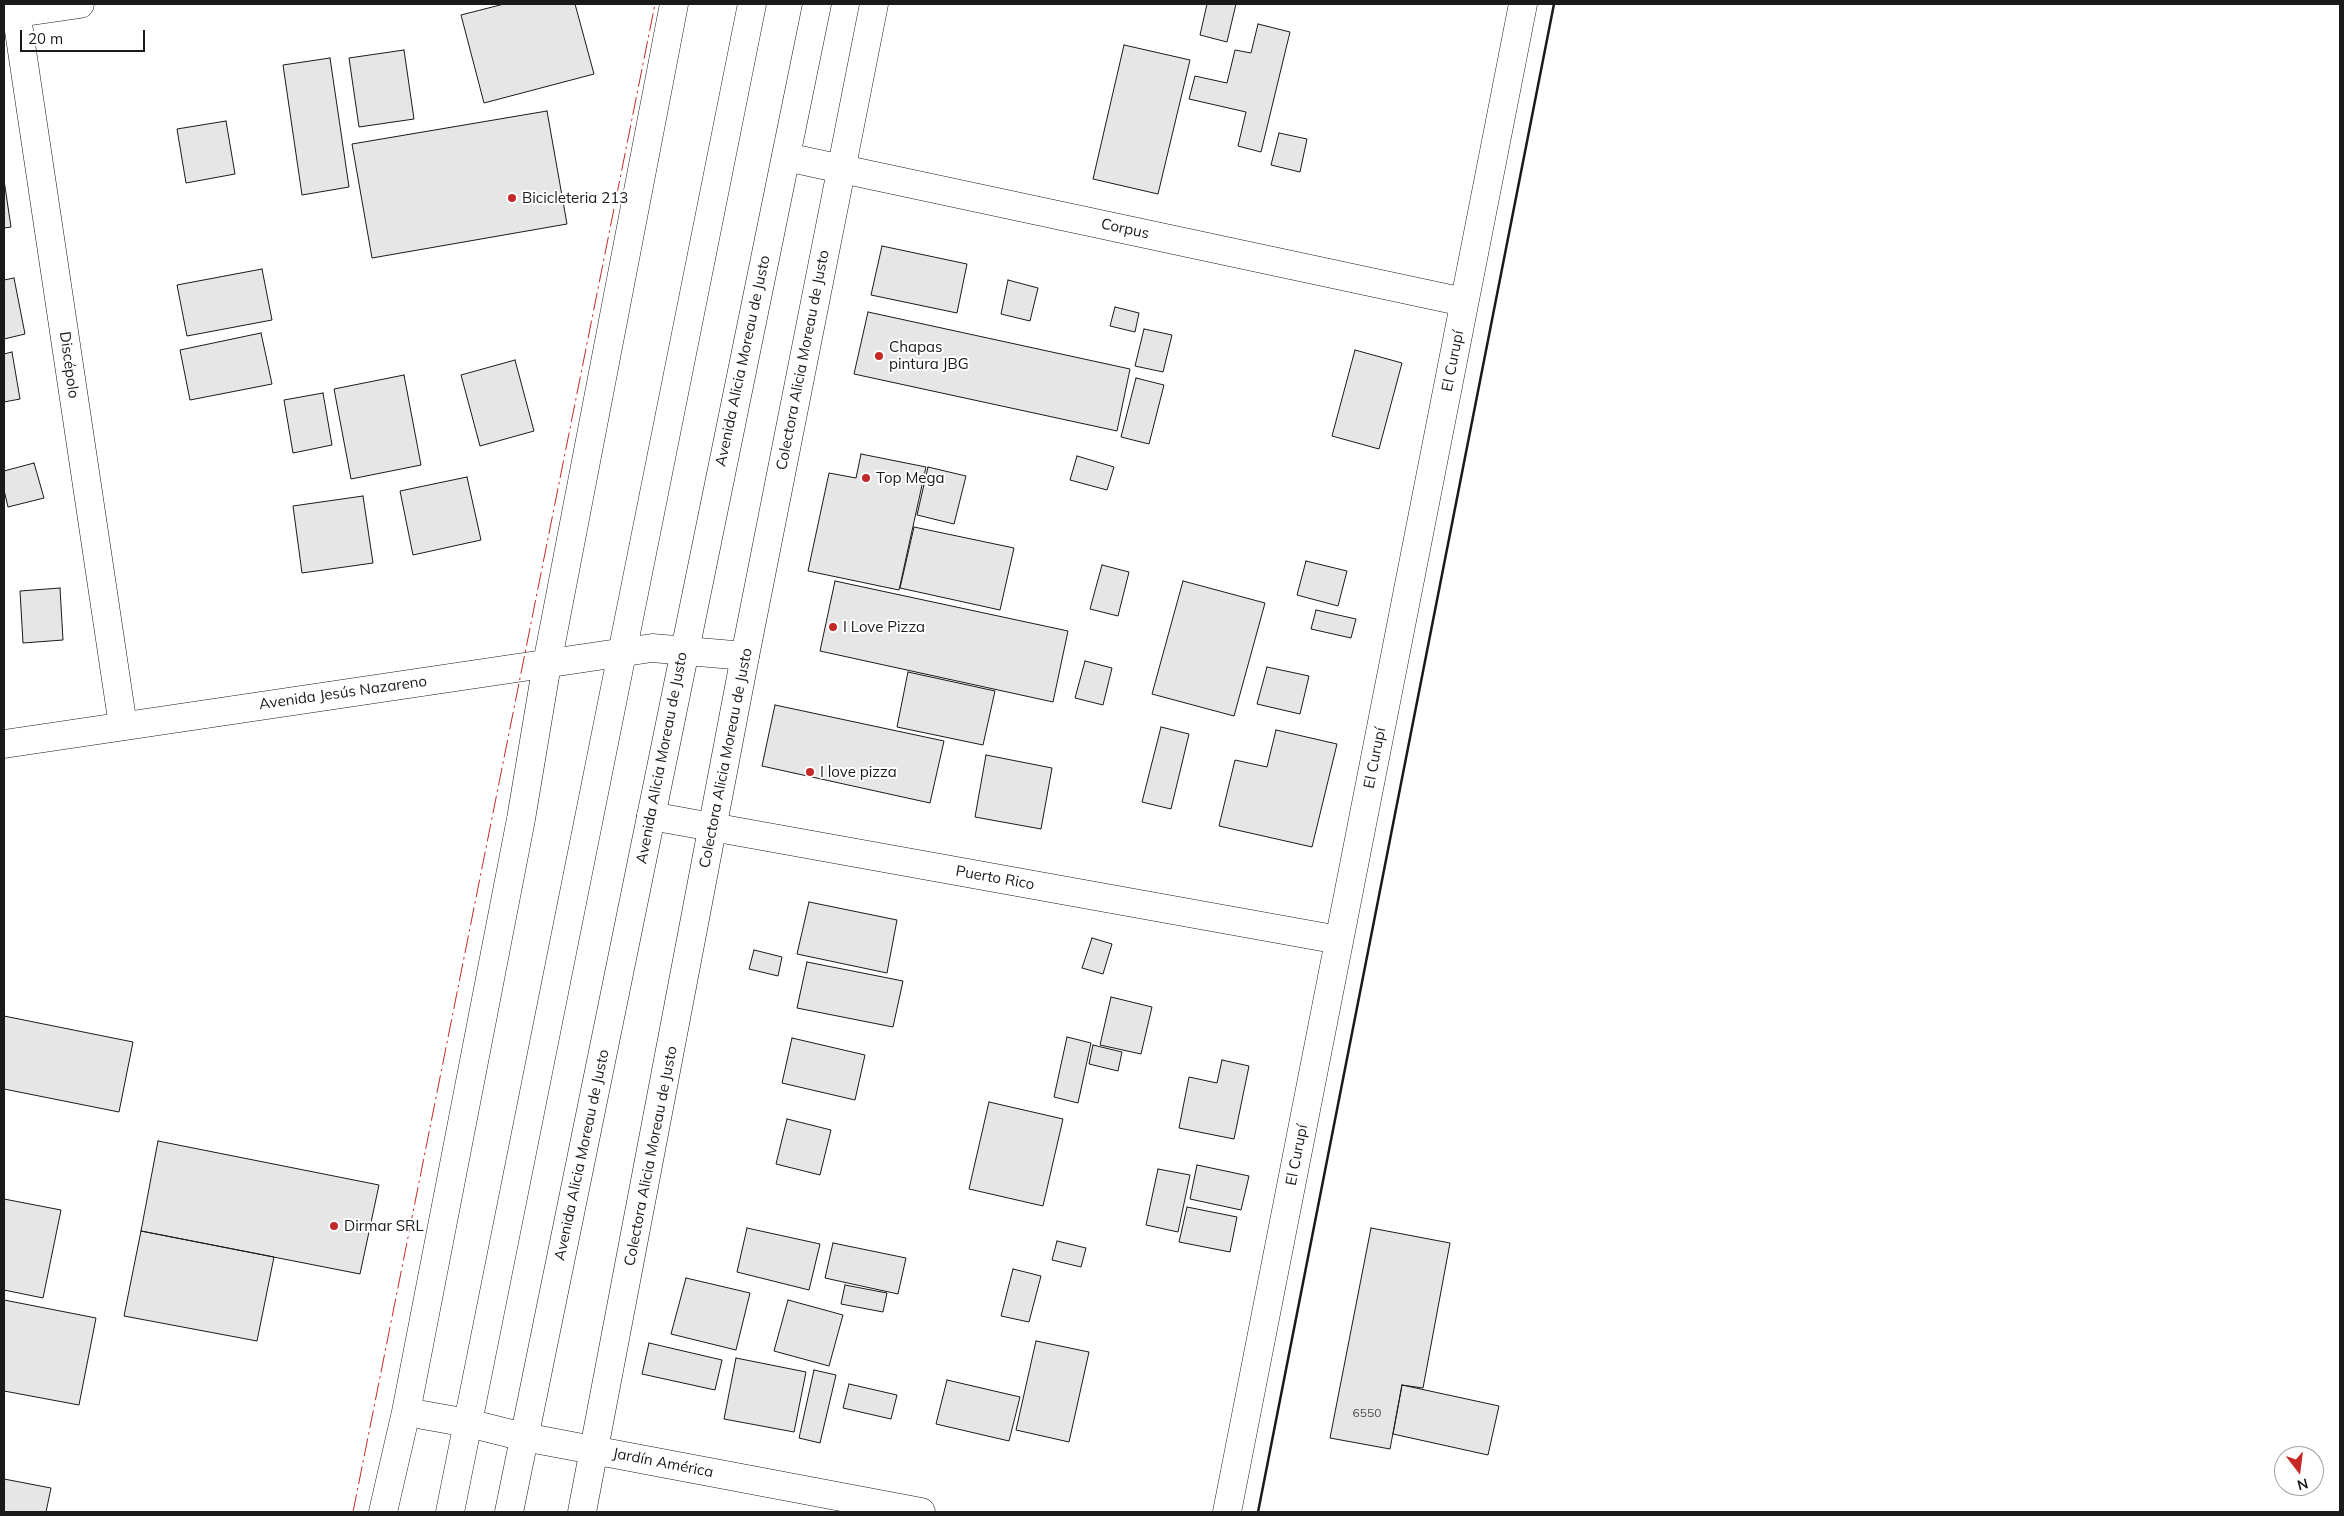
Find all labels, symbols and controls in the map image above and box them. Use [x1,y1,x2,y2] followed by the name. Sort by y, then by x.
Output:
[22,20,148,52] scale bar
[28,29,63,48] text: 20 m
[522,189,628,207] place label: Bicicleteria 213
[506,192,518,204] marker: Bicicleteria 213
[1099,215,1151,243] street label: Corpus
[773,248,833,472] street label: Colectora Alicia Moreau de Justo
[712,254,774,468] street label: Avenida Alicia Moreau de Justo
[1438,329,1468,393] street label: El Curupí
[55,330,83,400] street label: Discépolo
[889,338,969,373] place label: Chapas pintura JBG
[873,350,885,362] marker: Chapas pintura JBG
[876,469,944,487] place label: Top Mega
[860,472,872,484] marker: Top Mega
[843,618,925,636] place label: I Love Pizza
[827,621,839,633] marker: I Love Pizza
[696,646,756,870] street label: Colectora Alicia Moreau de Justo
[633,651,691,865] street label: Avenida Alicia Moreau de Justo
[258,672,428,714] street label: Avenida Jesús Nazareno
[1360,726,1390,790] street label: El Curupí
[820,763,897,781] place label: I love pizza
[804,766,816,778] marker: I love pizza
[954,862,1036,894] street label: Puerto Rico
[621,1044,681,1268] street label: Colectora Alicia Moreau de Justo
[551,1048,613,1262] street label: Avenida Alicia Moreau de Justo
[1282,1123,1312,1187] street label: El Curupí
[344,1217,424,1235] place label: Dirmar SRL
[328,1220,340,1232] marker: Dirmar SRL
[1353,1406,1381,1420] house number: 6550
[611,1444,715,1482] street label: Jardín América
[2274,1446,2324,1496] north arrow
[2295,1474,2310,1495] text: N

